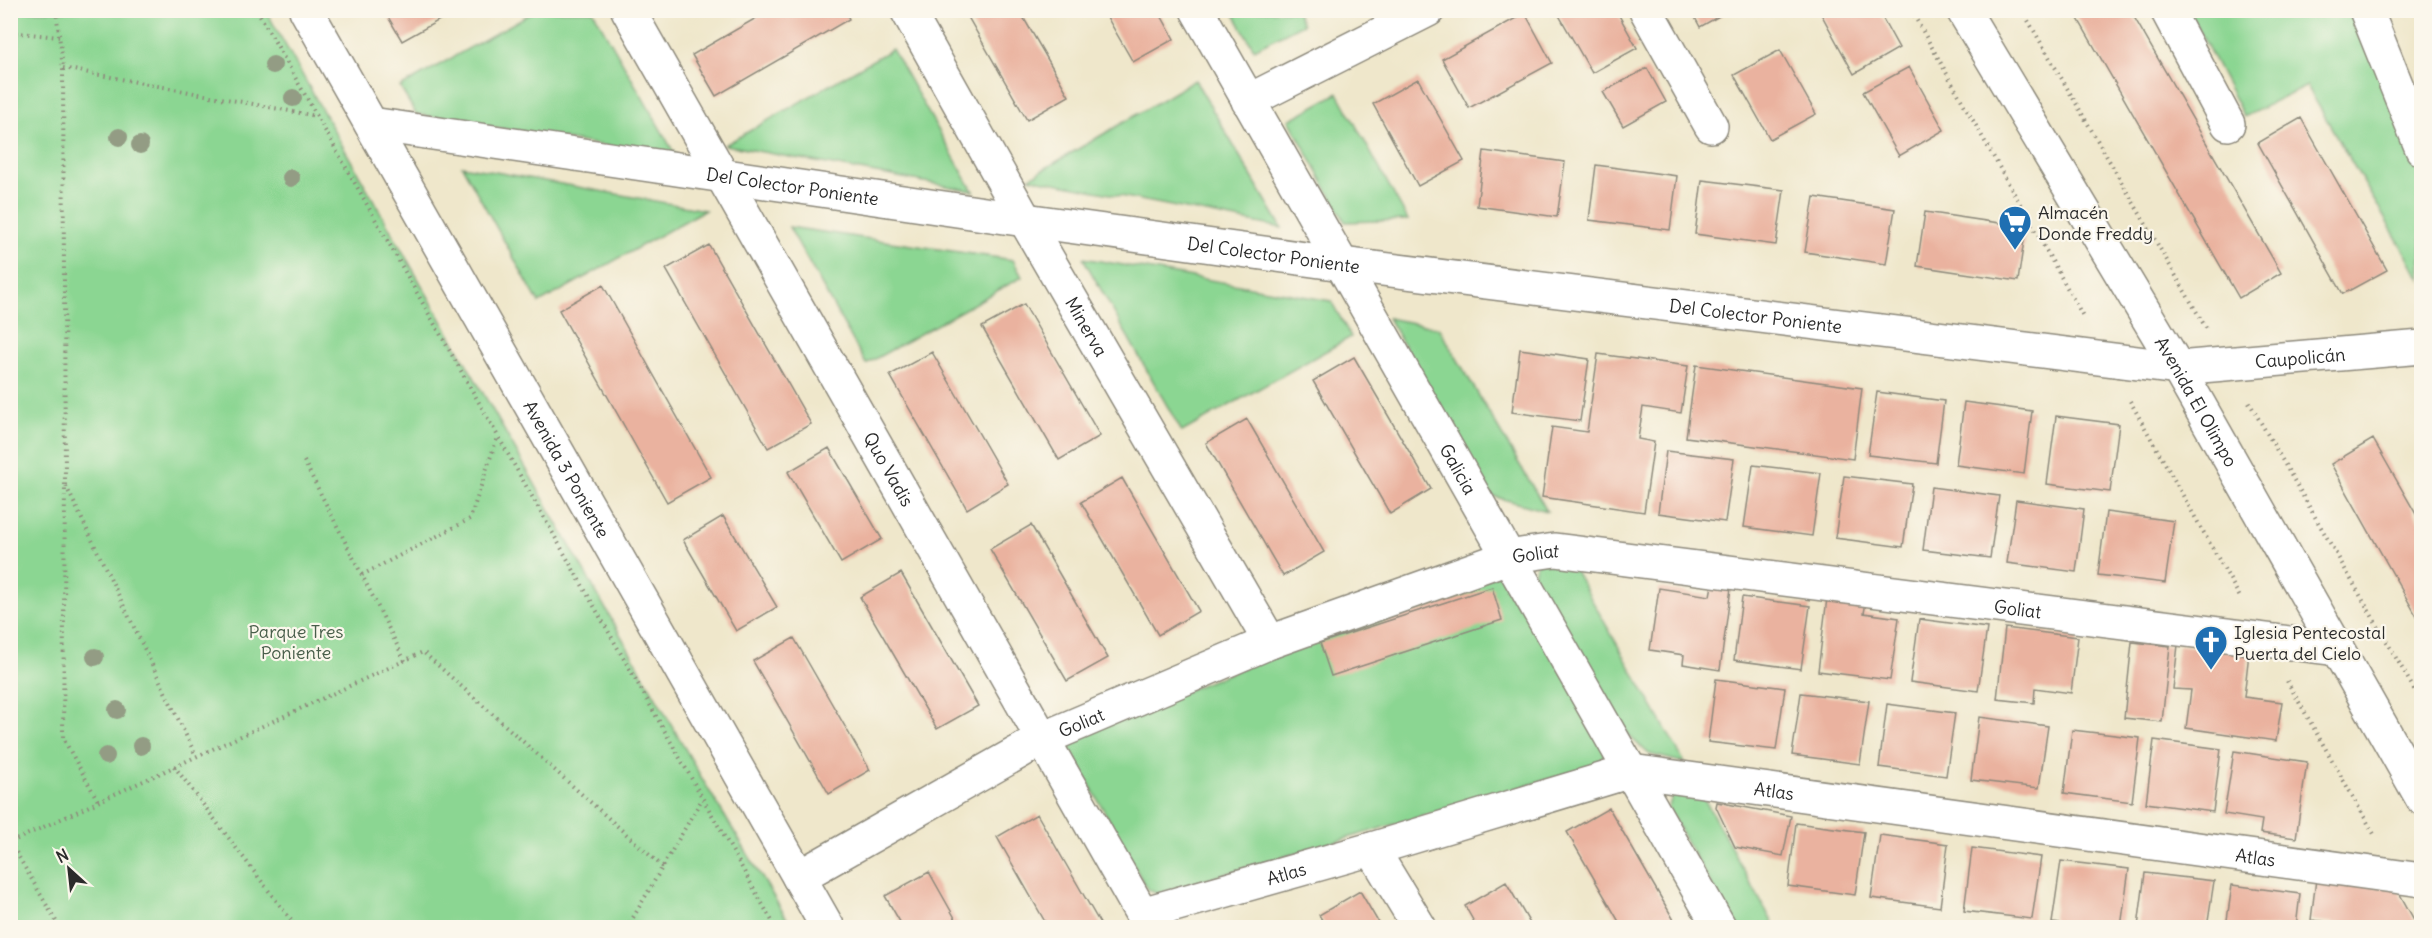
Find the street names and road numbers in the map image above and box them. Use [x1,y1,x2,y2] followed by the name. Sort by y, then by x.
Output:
[705,162,880,210] street label: Del Colector Poniente
[1186,231,1361,278] street label: Del Colector Poniente
[1061,293,1113,360] street label: Minerva
[1668,293,1844,338] street label: Del Colector Poniente
[2150,332,2243,471] street label: Avenida El Olimpo
[2254,342,2346,373] street label: Caupolicán
[519,396,615,542] street label: Avenida 3 Poniente
[859,428,919,510] street label: Quo Vadis
[1435,439,1482,498] street label: Galicia
[1511,538,1561,568] street label: Goliat
[1993,594,2043,623] street label: Goliat
[1055,702,1108,742] street label: Goliat
[1753,777,1796,805] street label: Atlas
[2234,843,2277,871] street label: Atlas
[1264,857,1309,890] street label: Atlas

